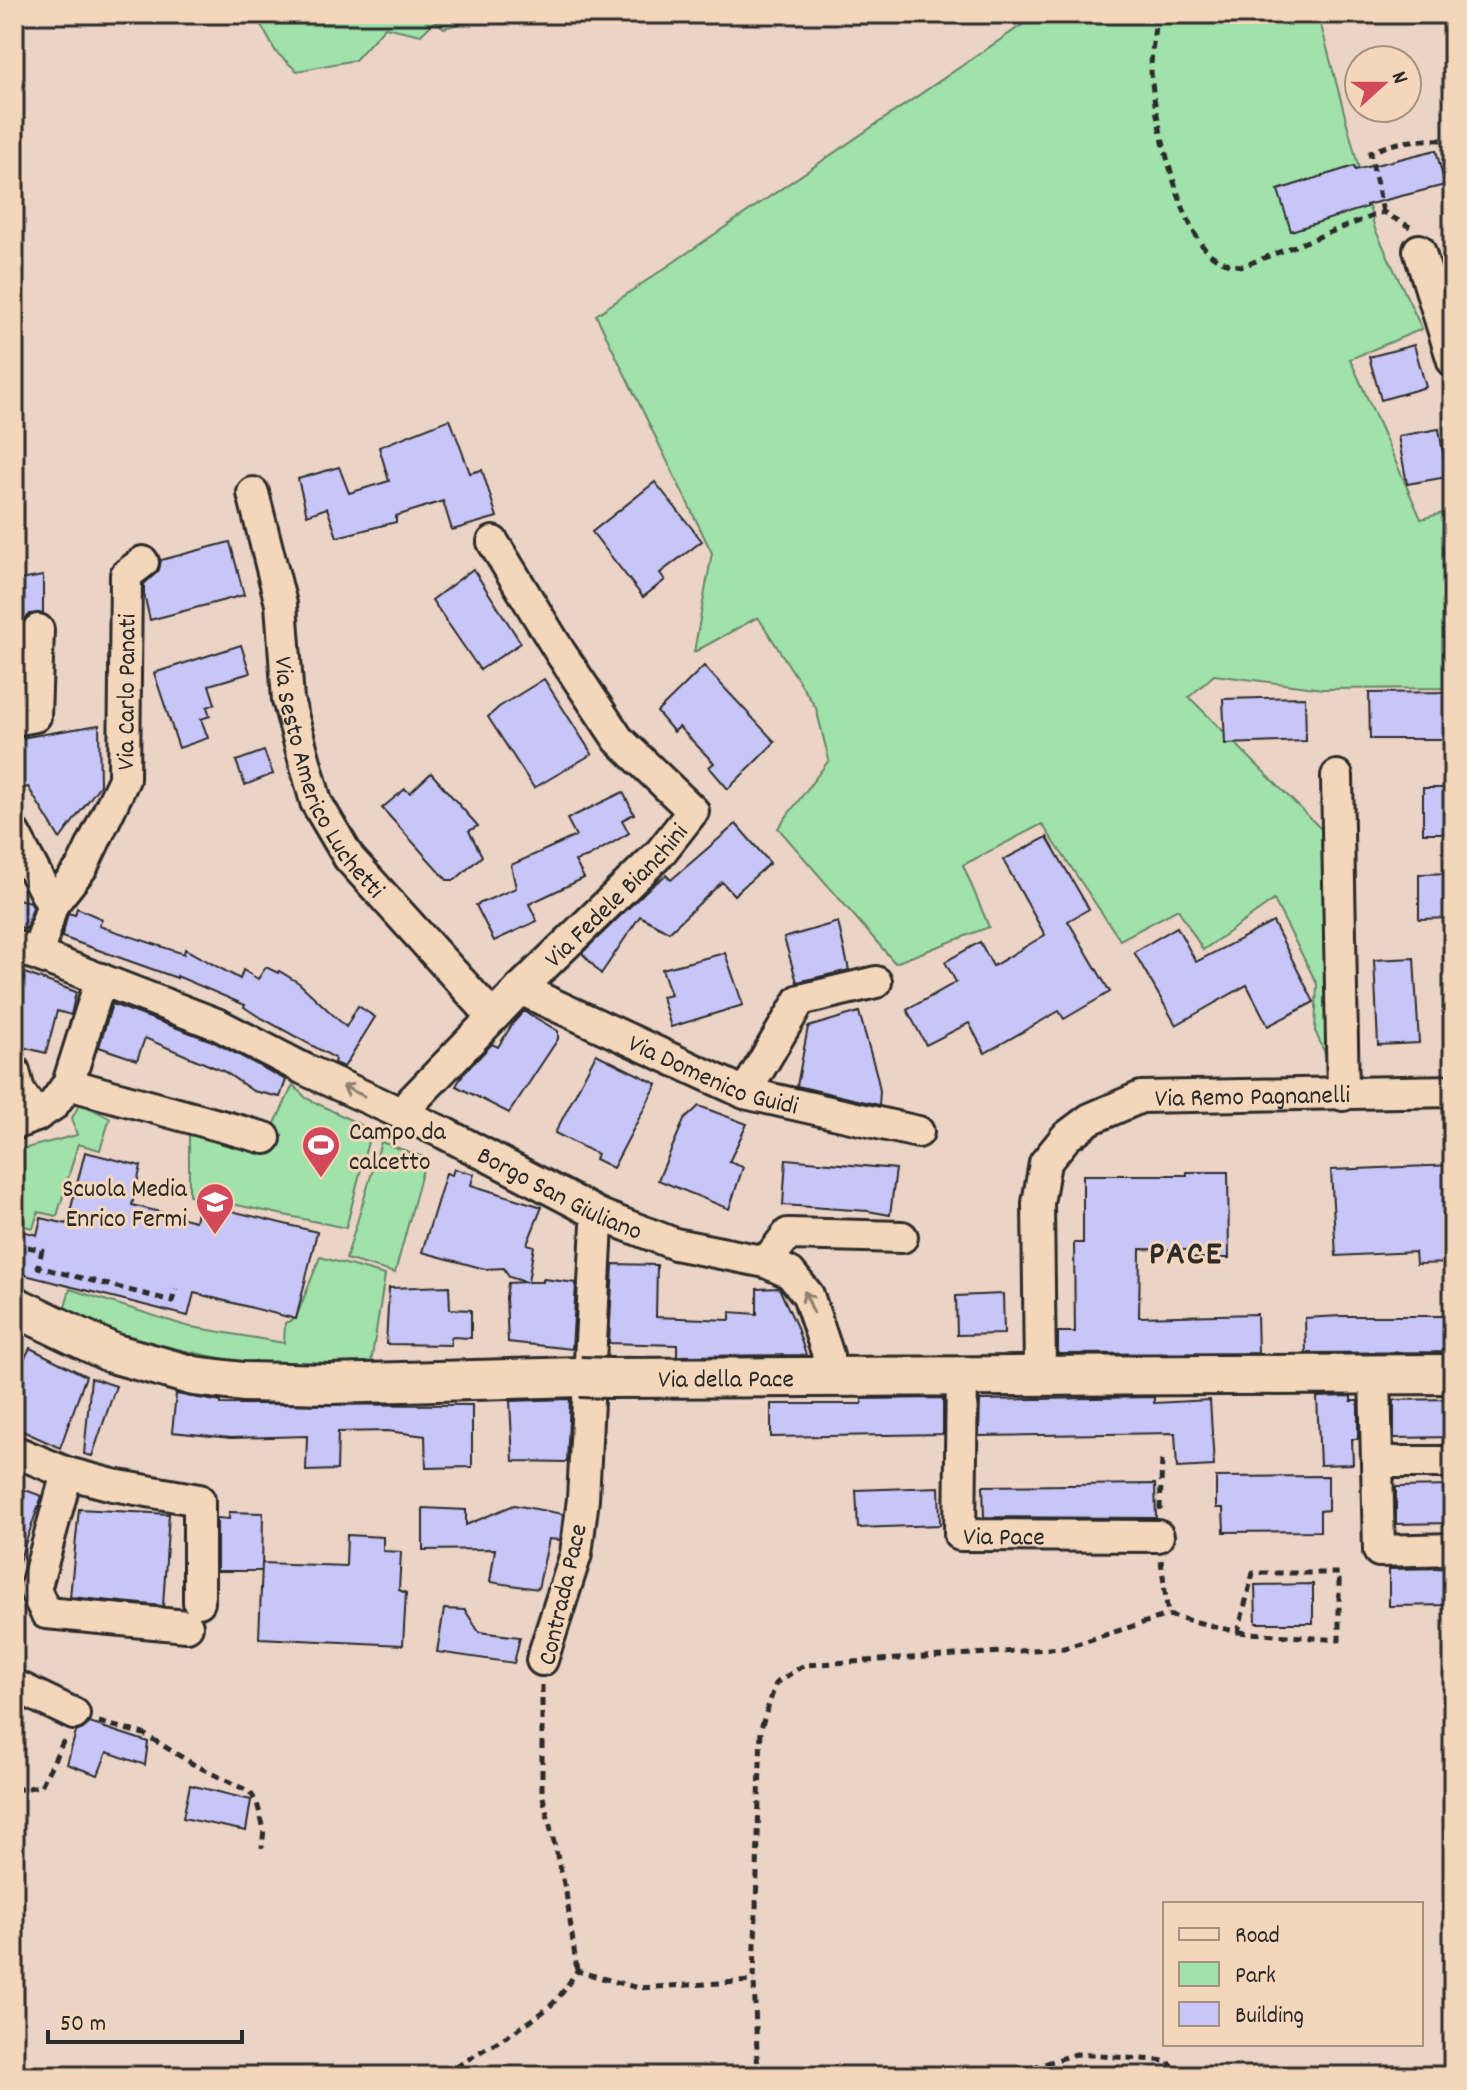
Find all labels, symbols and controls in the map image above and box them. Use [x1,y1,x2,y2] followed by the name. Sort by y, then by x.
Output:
[1343,44,1423,124] north arrow
[1382,67,1415,89] text: N
[109,613,148,770] street label: Via Carlo Panati
[263,655,392,908] street label: Via Sesto Americo Luchetti
[537,816,699,978] street label: Via Fedele Bianchini
[621,1026,802,1126] street label: Via Domenico Guidi
[1154,1078,1351,1119] street label: Via Remo Pagnanelli
[341,1083,365,1098] one-way arrow
[349,1115,447,1182] place label: Campo da calcetto
[300,1124,342,1179] sports icon: Campo da calcetto
[470,1139,647,1252] street label: Borgo San Giuliano
[62,1172,188,1239] place label: Scuola Media Enrico Fermi
[194,1181,236,1236] school or university icon: Scuola Media Enrico Fermi
[1149,1232,1223,1281] district label: PACE
[801,1291,816,1315] one-way arrow
[658,1362,794,1400] street label: Via della Pace
[530,1520,599,1669] street label: Contrada Pace
[963,1520,1045,1557] street label: Via Pace
[1163,1902,1423,2046] legend
[1235,1920,1280,1954] text: Road
[1235,1960,1276,1994] text: Park
[48,1994,242,2044] scale bar
[1235,2000,1304,2034] text: Building
[60,2008,106,2042] text: 50 m

